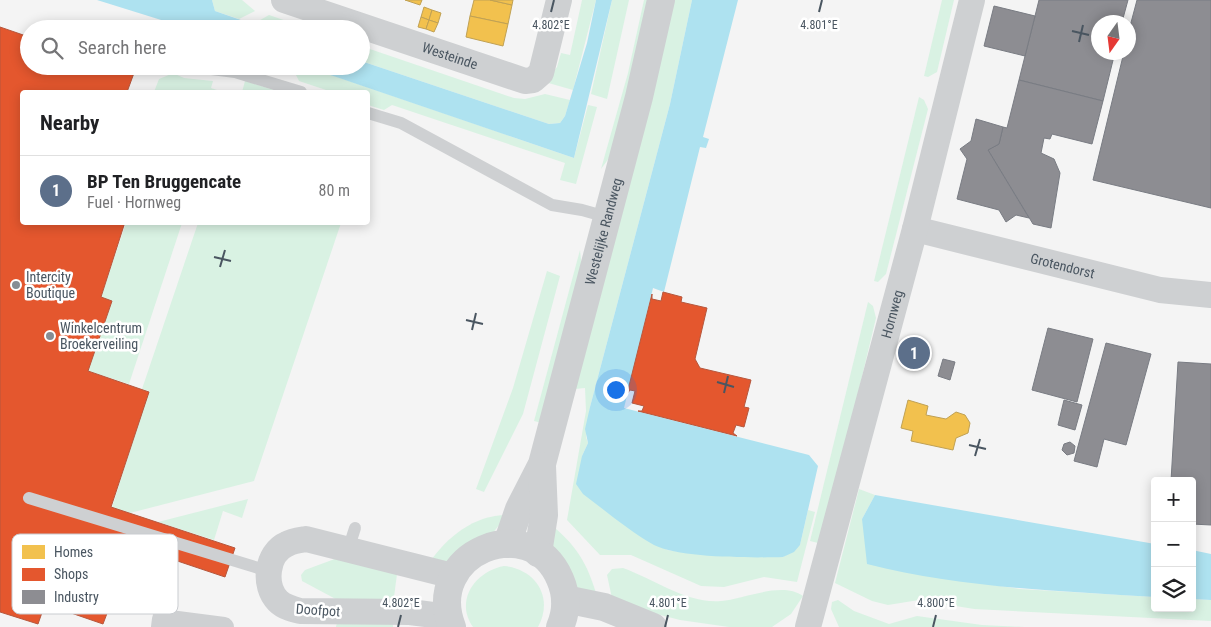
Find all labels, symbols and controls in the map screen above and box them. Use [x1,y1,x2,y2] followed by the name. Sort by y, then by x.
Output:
[1091,15,1136,60] north arrow
[532,18,570,32] text: 4.802°E
[800,18,838,32] text: 4.801°E
[20,20,370,75] search box
[38,34,66,62] icon: search
[78,36,166,59] text: Search here
[420,39,480,73] street label: Westeinde
[40,111,99,135] text: Nearby
[87,170,241,193] text: BP Ten Bruggencate
[582,176,625,287] street label: Westelijke Randweg
[52,181,60,200] text: 1
[318,181,350,200] text: 80 m
[87,193,181,212] text: Fuel · Hornweg
[1029,250,1096,281] street label: Grotendorst
[26,269,76,301] place label: Intercity Boutique
[10,279,22,291] marker: Intercity Boutique
[878,288,906,340] street label: Hornweg
[60,320,142,352] place label: Winkelcentrum Broekerveiling
[44,330,56,342] marker: Winkelcentrum Broekerveiling
[898,334,930,372] pin: 1
[603,377,629,403] your location
[1151,477,1196,612] map controls
[1151,477,1196,522] button: +
[1151,522,1196,567] button: −
[12,534,178,614] legend
[54,544,93,560] text: Homes
[54,566,88,582] text: Shops
[1151,567,1196,612] button: layers
[54,589,99,605] text: Industry
[382,596,420,610] text: 4.802°E
[649,596,687,610] text: 4.801°E
[917,596,955,610] text: 4.800°E
[295,600,341,620] street label: Doofpot

